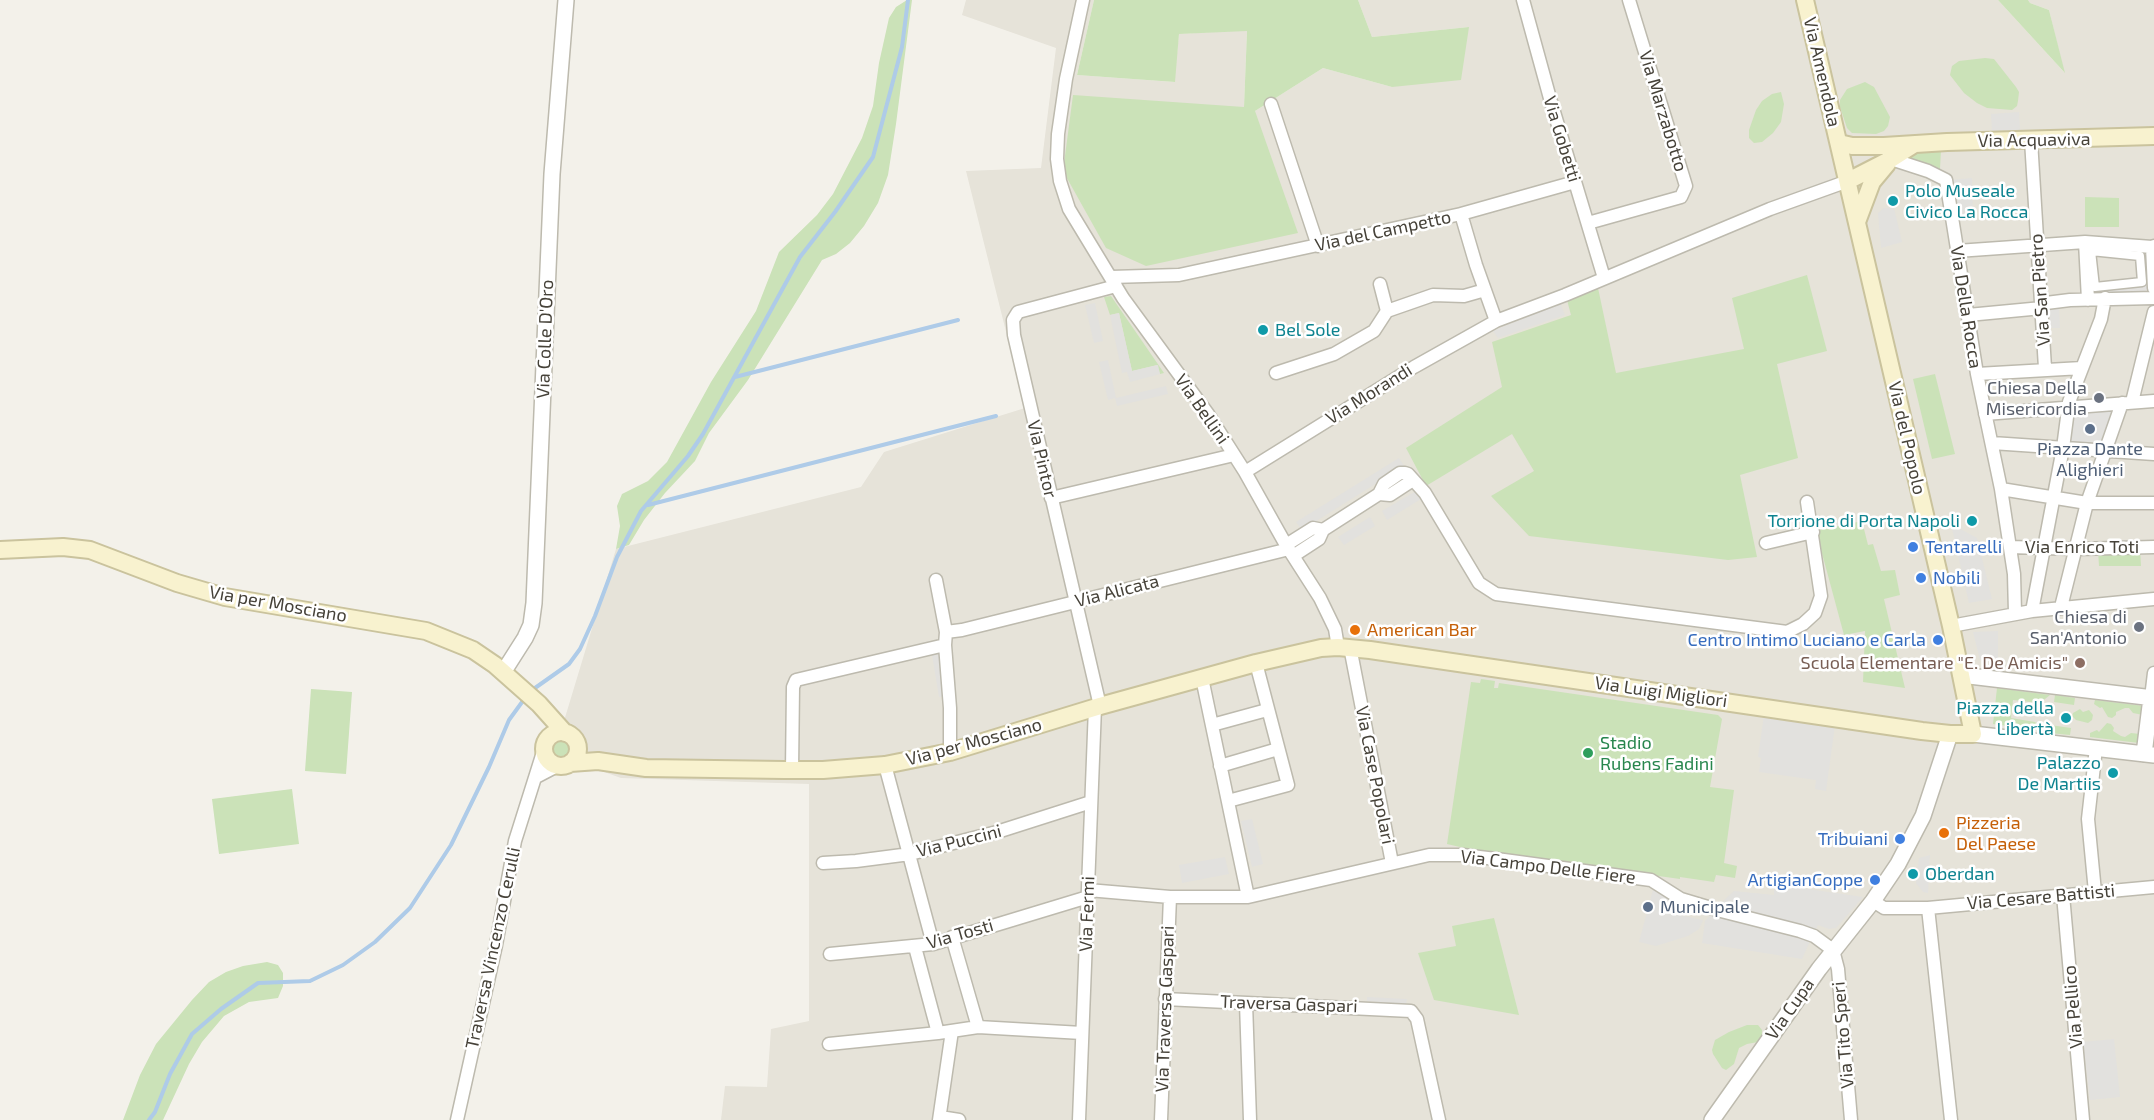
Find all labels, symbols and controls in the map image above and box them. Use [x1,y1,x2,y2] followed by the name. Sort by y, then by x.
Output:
[1799,15,1845,129] street label: Via Amendola
[1634,48,1692,174] street label: Via Marzabotto
[1539,93,1585,185] street label: Via Gobetti
[1977,128,2091,152] street label: Via Acquaviva
[1905,180,2028,222] place label: Polo Museale Civico La Rocca
[1886,194,1900,208] marker: Polo Museale Civico La Rocca
[1313,206,1453,256] street label: Via del Campetto
[2025,233,2055,347] street label: Via San Pietro
[1946,244,1986,370] street label: Via Della Rocca
[532,279,558,399] street label: Via Colle D'Oro
[1275,319,1341,341] place label: Bel Sole
[1256,323,1270,337] marker: Bel Sole
[1322,359,1416,429] street label: Via Morandi
[1170,370,1234,448] street label: Via Bellini
[1986,377,2087,420] place label: Chiesa Della Misericordia
[1883,379,1931,497] street label: Via del Popolo
[2092,391,2106,405] marker: Chiesa Della Misericordia
[1023,418,1061,500] street label: Via Pintor
[2083,422,2097,436] marker: Piazza Dante Alighieri
[2037,438,2143,480] place label: Piazza Dante Alighieri
[1768,510,1960,532] place label: Torrione di Porta Napoli
[1965,514,1979,528] marker: Torrione di Porta Napoli
[1925,536,2002,558] place label: Tentarelli
[2025,536,2139,558] street label: Via Enrico Toti
[1906,540,1920,554] marker: Tentarelli
[1933,567,1980,589] place label: Nobili
[1073,570,1161,612] street label: Via Alicata
[1914,571,1928,585] marker: Nobili
[207,581,349,627] street label: Via per Mosciano
[2030,606,2127,648] place label: Chiesa di San'Antonio
[1367,619,1477,641] place label: American Bar
[2132,620,2146,634] marker: Chiesa di San'Antonio
[1348,623,1362,637] marker: American Bar
[1687,629,1926,651] place label: Centro Intimo Luciano e Carla
[1931,633,1945,647] marker: Centro Intimo Luciano e Carla
[1801,652,2068,674] place label: Scuola Elementare "E. De Amicis"
[2073,656,2087,670] marker: Scuola Elementare "E. De Amicis"
[1593,672,1729,712] street label: Via Luigi Migliori
[1956,697,2054,740] place label: Piazza della Libertà
[1351,704,1399,846] street label: Via Case Popolari
[2059,711,2073,725] marker: Piazza della Libertà
[904,713,1044,771] street label: Via per Mosciano
[1600,732,1714,774] place label: Stadio Rubens Fadini
[1581,746,1595,760] marker: Stadio Rubens Fadini
[2018,752,2101,795] place label: Palazzo De Martiis
[2106,766,2120,780] marker: Palazzo De Martiis
[1956,812,2036,854] place label: Pizzeria Del Paese
[914,820,1004,862] street label: Via Puccini
[1937,826,1951,840] marker: Pizzeria Del Paese
[1818,828,1888,850] place label: Tribuiani
[1893,832,1907,846] marker: Tribuiani
[461,845,525,1051] street label: Traversa Vincenzo Cerulli
[1459,846,1637,888] street label: Via Campo Delle Fiere
[1925,863,1995,885] place label: Oberdan
[1906,867,1920,881] marker: Oberdan
[1747,869,1863,891] place label: ArtigianCoppe
[1868,873,1882,887] marker: ArtigianCoppe
[1075,876,1099,952] street label: Via Fermi
[1966,880,2116,914] street label: Via Cesare Battisti
[1660,896,1750,918] place label: Municipale
[1641,900,1655,914] marker: Municipale
[924,914,996,954] street label: Via Tosti
[1151,925,1179,1093] street label: Via Traversa Gaspari
[2059,964,2087,1050] street label: Via Pellico
[1761,974,1819,1044] street label: Via Cupa
[1828,981,1858,1089] street label: Via Tito Speri
[1220,991,1358,1017] street label: Traversa Gaspari

